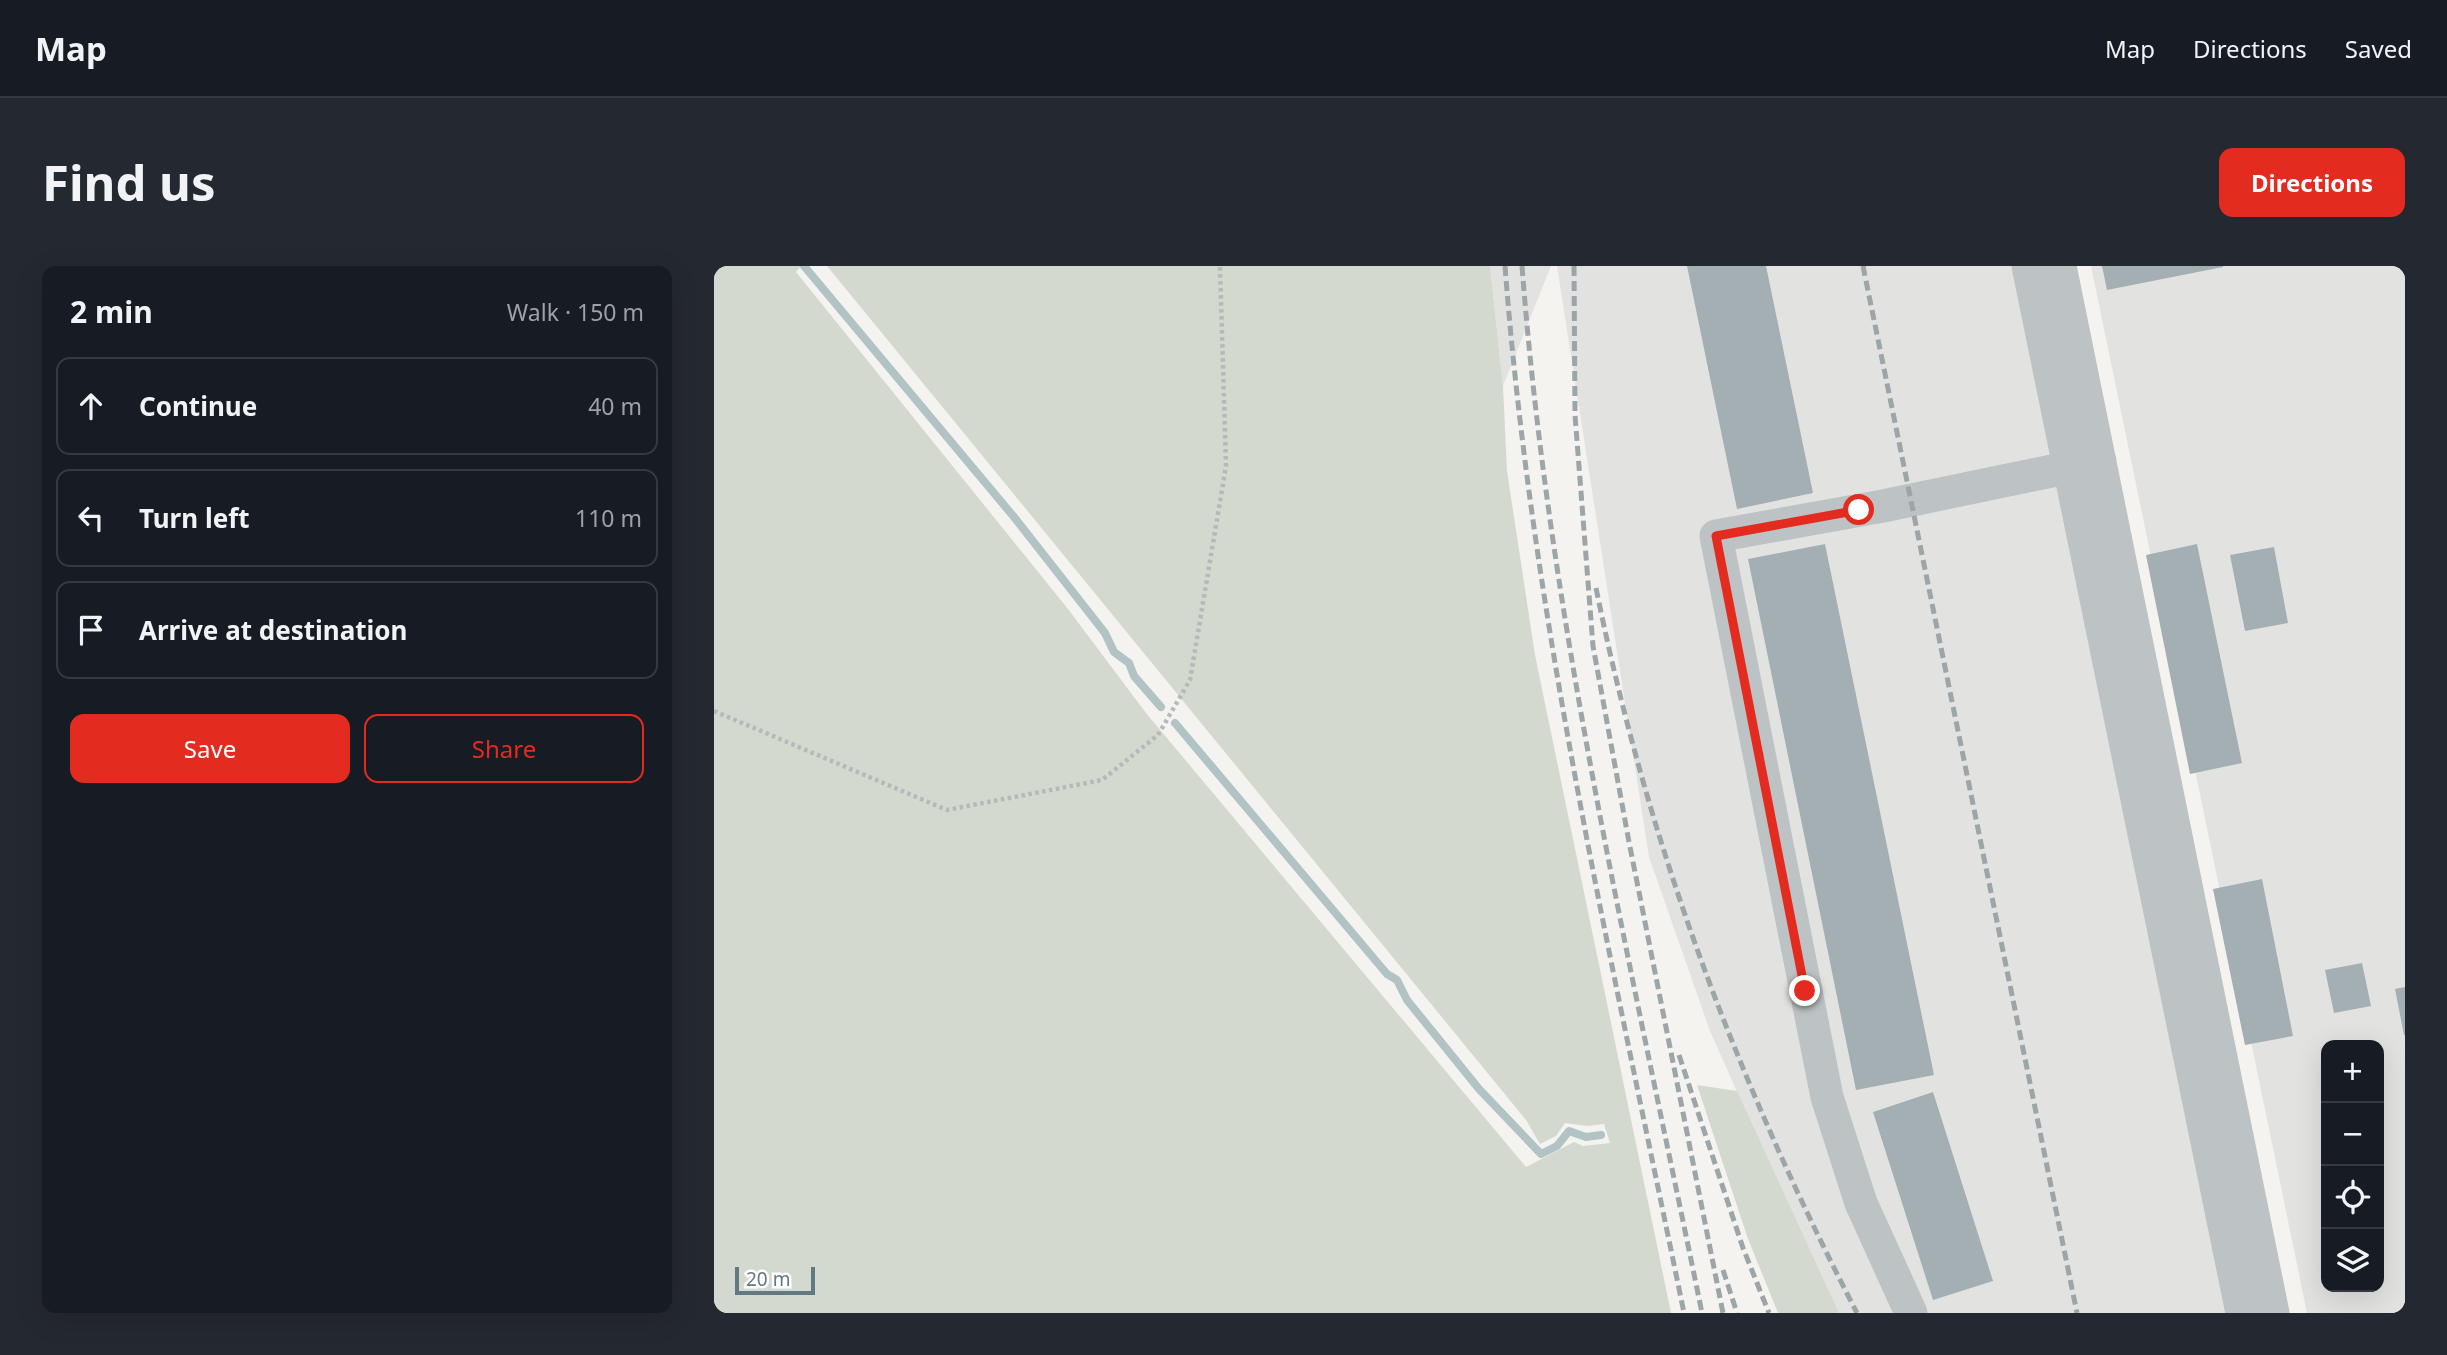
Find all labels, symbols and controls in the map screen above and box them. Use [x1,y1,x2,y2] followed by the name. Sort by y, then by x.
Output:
[35,26,107,71] text: Map
[2105,32,2155,65] text: Map
[2193,32,2307,65] text: Directions
[2345,32,2412,65] text: Saved
[2219,148,2405,217] button: Directions
[42,149,216,215] text: Find us
[70,291,153,332] text: 2 min
[507,296,644,328] text: Walk · 150 m
[72,387,110,425] icon: ahead
[139,388,257,424] text: Continue
[588,390,642,422] text: 40 m
[1843,494,1874,525] route start
[72,499,110,537] icon: left
[139,500,250,536] text: Turn left
[575,502,642,534] text: 110 m
[72,611,110,649] icon: arrive
[139,612,408,648] text: Arrive at destination
[70,714,350,783] button: Save
[364,714,644,783] button: Share
[1789,975,1820,1006] route end
[2321,1040,2384,1292] map controls
[2321,1040,2384,1103] button: +
[2321,1103,2384,1166] button: −
[2321,1166,2384,1229] button: locate
[2321,1229,2384,1292] button: layers
[735,1264,816,1296] scale bar
[746,1266,790,1292] text: 20 m

